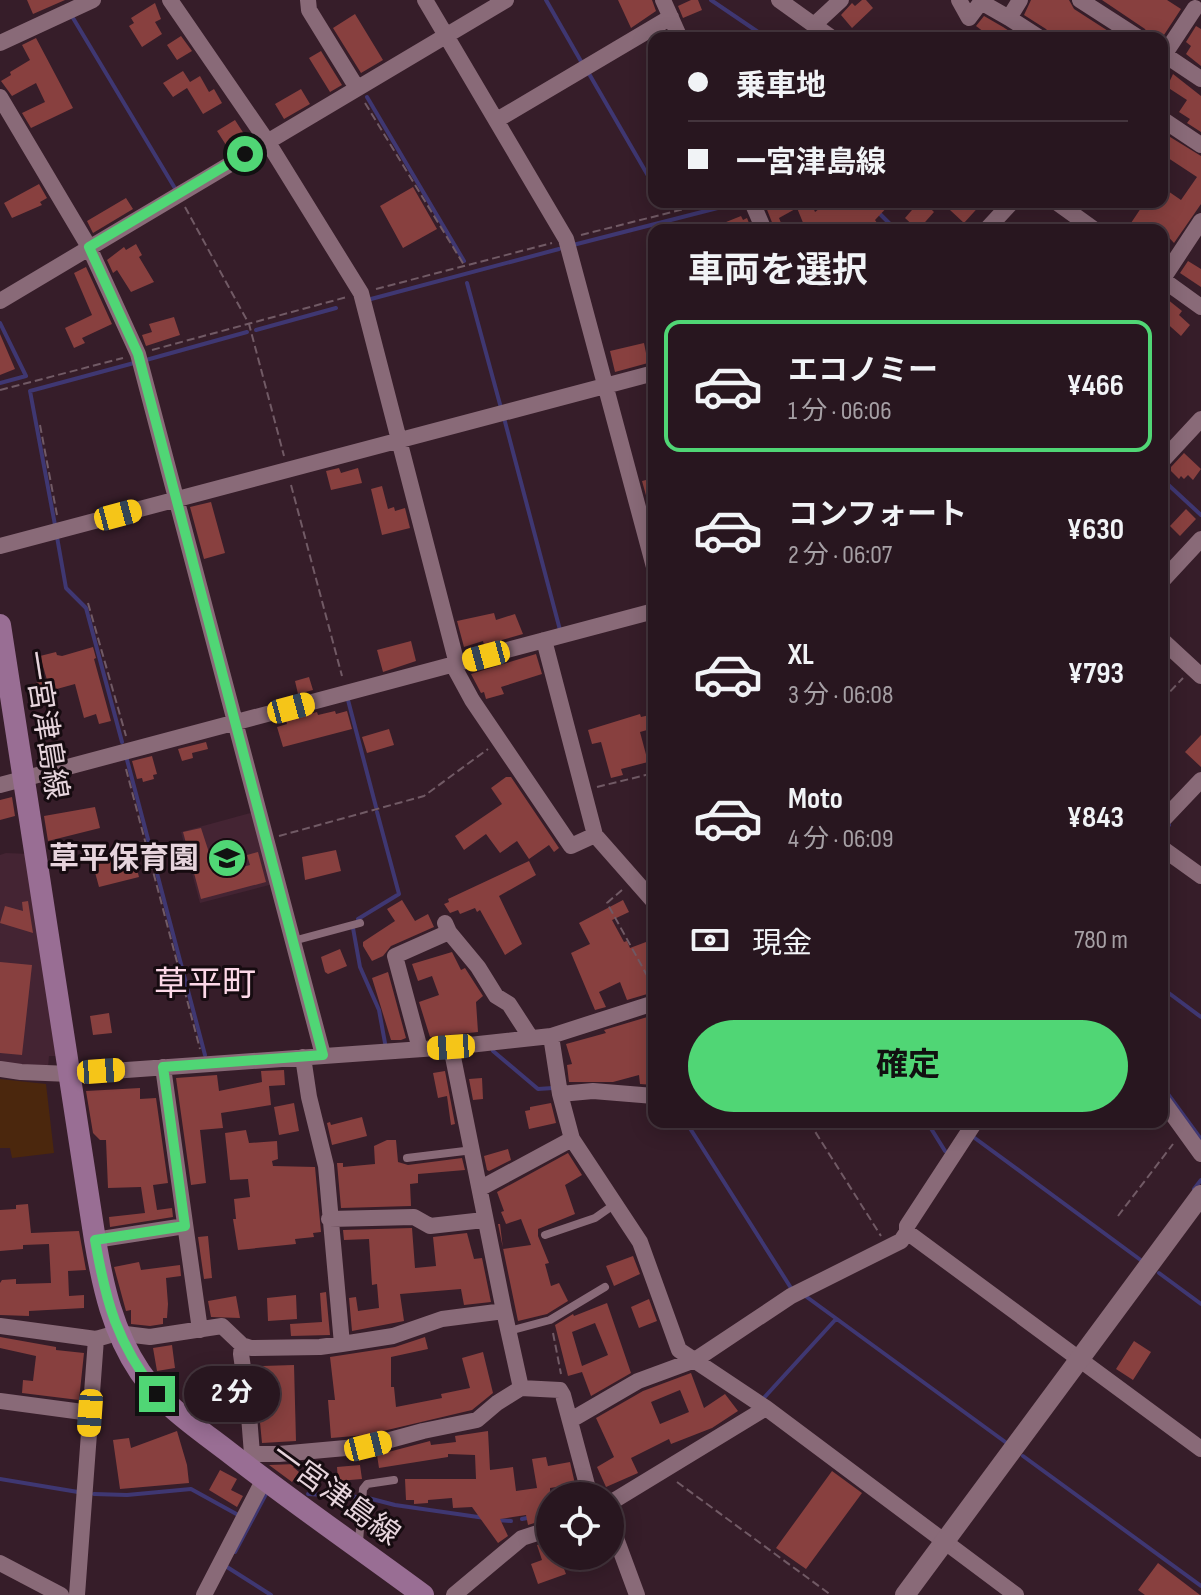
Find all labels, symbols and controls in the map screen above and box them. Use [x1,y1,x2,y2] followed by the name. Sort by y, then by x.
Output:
[736,68,826,104] text: 乗車地
[227,136,263,172] route start
[736,145,886,181] text: 一宮津島線
[688,250,868,293] text: 車両を選択
[692,350,764,422] icon: car
[788,353,938,389] text: エコノミー
[1067,368,1124,404] text: ¥466
[788,396,892,427] text: 1 分 · 06:06
[692,494,764,566] icon: car
[92,497,144,533] car
[788,497,967,533] text: コンフォート
[1067,512,1124,548] text: ¥630
[788,540,892,571] text: 2 分 · 06:07
[788,637,814,673] text: XL
[460,638,512,674] car
[692,638,764,710] icon: car
[16,648,75,802] street label: 一宮津島線
[1068,656,1124,692] text: ¥793
[788,680,893,711] text: 3 分 · 06:08
[265,690,317,726] car
[788,781,843,817] text: Moto
[692,782,764,854] icon: car
[1067,800,1124,836] text: ¥843
[788,824,893,855] text: 4 分 · 06:09
[206,837,248,879] school or university icon: 草平保育園
[49,841,199,877] place label: 草平保育園
[688,918,732,962] icon: cash
[1074,925,1128,956] text: 780 m
[752,926,812,962] text: 現金
[154,964,256,1005] district label: 草平町
[688,1020,1128,1112] button: 確定
[426,1033,476,1061] car
[76,1057,126,1085] car
[185,1366,281,1422] callout: 2 分
[139,1376,175,1412] route end
[211,1378,253,1409] text: 2 分
[76,1388,104,1438] car
[342,1429,394,1463] car
[264,1436,407,1553] street label: 一宮津島線
[536,1482,624,1570] map controls
[536,1482,624,1570] button: locate

